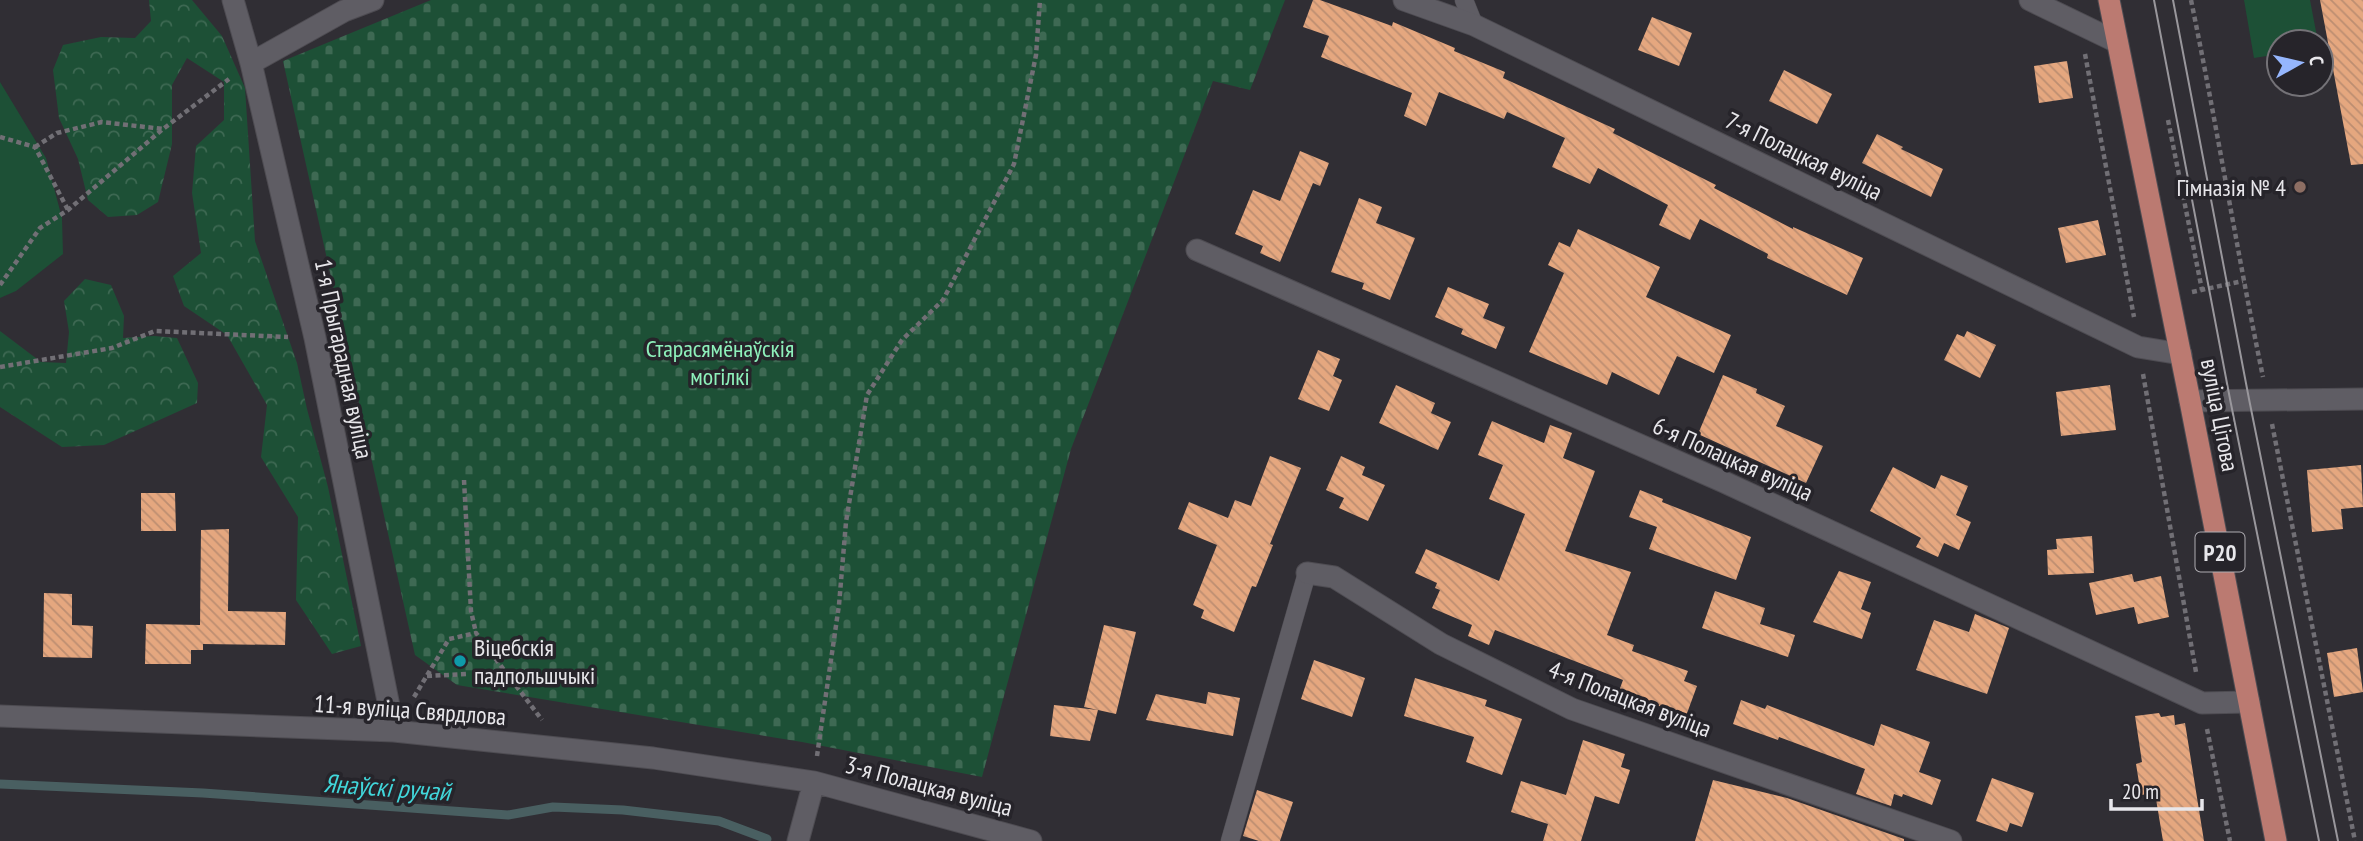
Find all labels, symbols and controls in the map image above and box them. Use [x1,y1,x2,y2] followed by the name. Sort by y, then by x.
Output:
[2265,28,2335,98] north arrow
[2304,55,2329,67] text: С
[1720,105,1888,207] street label: 7-я Полацкая вуліца
[2176,172,2286,203] place label: Гімназія № 4
[2292,179,2308,195] marker: Гімназія № 4
[308,256,380,462] street label: 1-я Прыгарадная вуліца
[646,333,794,392] park label: Старасямёнаўскія могілкі
[2194,356,2246,474] street label: вуліца Цітова
[1648,410,1818,508] street label: 6-я Полацкая вуліца
[2196,532,2244,572] road number: Р20
[474,632,595,691] place label: Віцебскія падпольшчыкі
[452,653,468,669] marker: Віцебскія падпольшчыкі
[1544,654,1716,744] street label: 4-я Полацкая вуліца
[313,688,507,732] street label: 11-я вуліца Свярдлова
[842,749,1016,823] street label: 3-я Полацкая вуліца
[323,766,454,808] water label: Янаўскі ручай
[2111,768,2202,812] scale bar
[2122,778,2159,805] text: 20 m

